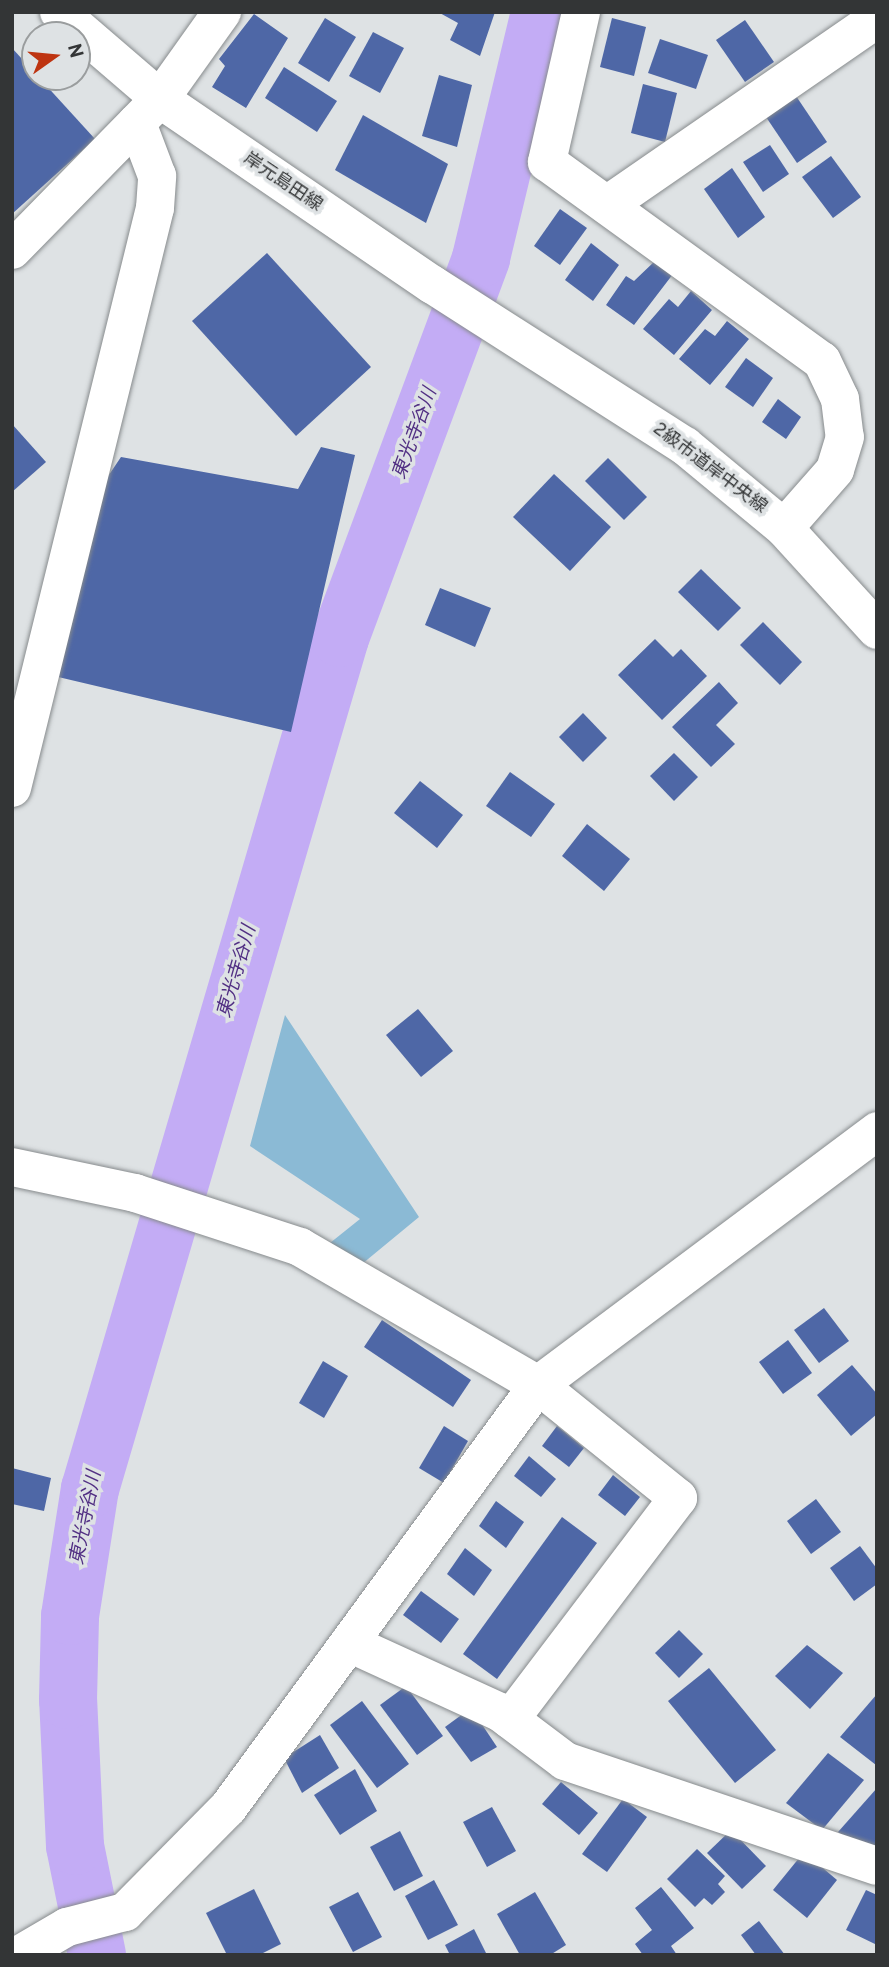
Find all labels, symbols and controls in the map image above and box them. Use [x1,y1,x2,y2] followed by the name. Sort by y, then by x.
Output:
[21,21,91,91] north arrow
[61,41,88,61] text: N
[239,149,325,217] street label: 岸元島田線
[389,385,443,483] water label: 東光寺谷川
[648,419,770,519] street label: 2級市道岸中央線
[214,923,262,1021] water label: 東光寺谷川
[67,1469,107,1567] water label: 東光寺谷川

